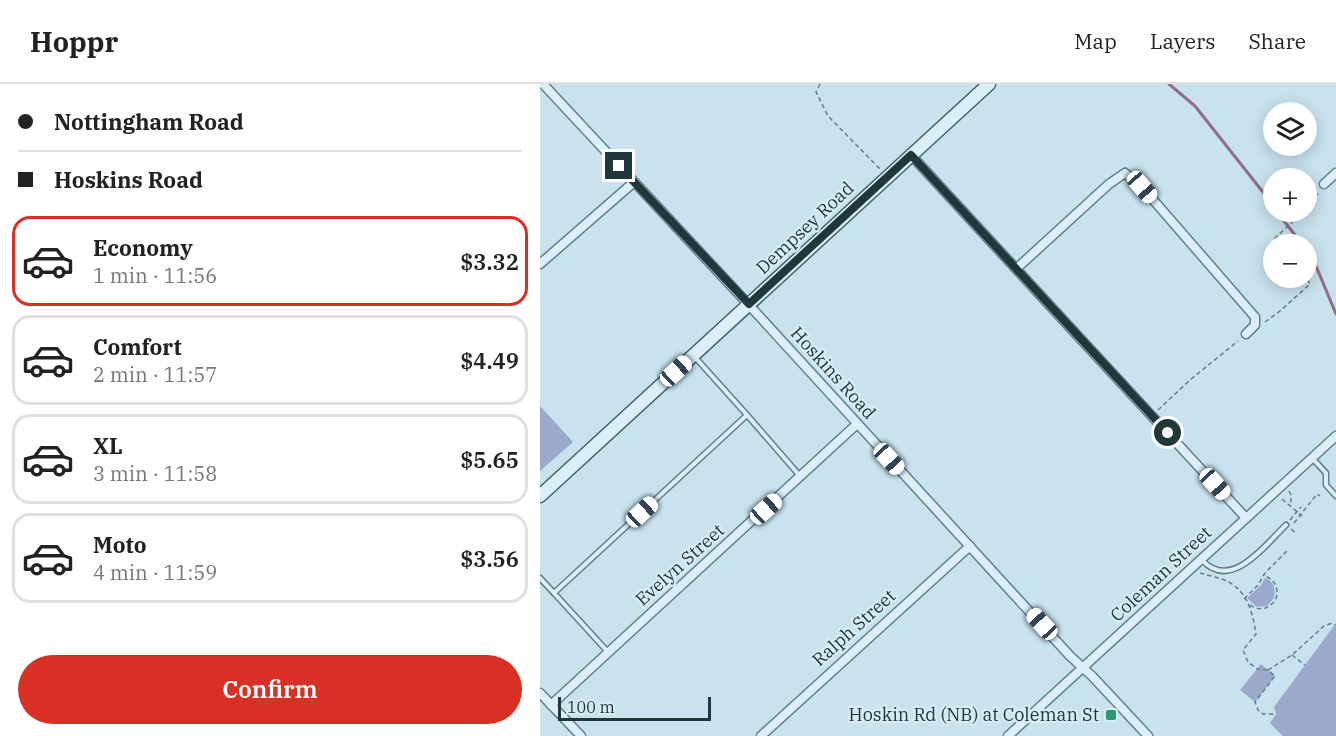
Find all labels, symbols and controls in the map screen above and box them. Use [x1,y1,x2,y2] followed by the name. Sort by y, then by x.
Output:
[30,23,118,60] text: Hoppr
[1074,27,1117,55] text: Map
[1150,27,1216,55] text: Layers
[1249,27,1306,55] text: Share
[1263,102,1317,288] map controls
[1263,102,1317,156] button: layers
[54,107,244,136] text: Nottingham Road
[605,152,632,179] route end
[54,165,203,194] text: Hoskins Road
[1123,168,1161,206] car
[1263,168,1317,222] button: +
[751,176,858,279] street label: Dempsey Road
[93,233,193,262] text: Economy
[21,234,75,288] icon: car
[1263,234,1317,288] button: −
[460,247,519,276] text: $3.32
[93,262,217,289] text: 1 min · 11:56
[786,322,881,424] street label: Hoskins Road
[93,332,182,361] text: Comfort
[21,333,75,387] icon: car
[460,346,519,375] text: $4.49
[657,352,695,390] car
[93,361,217,388] text: 2 min · 11:57
[1154,419,1181,446] route start
[93,431,123,460] text: XL
[21,432,75,486] icon: car
[870,440,908,478] car
[460,445,519,474] text: $5.65
[93,460,217,487] text: 3 min · 11:58
[1196,465,1234,503] car
[747,490,785,528] car
[623,493,661,531] car
[630,519,729,611] street label: Evelyn Street
[1105,521,1216,626] street label: Coleman Street
[93,530,147,559] text: Moto
[21,531,75,585] icon: car
[460,544,519,573] text: $3.56
[93,559,217,586] text: 4 min · 11:59
[807,584,900,671] street label: Ralph Street
[1023,605,1061,643] car
[18,655,522,724] button: Confirm
[558,694,711,722] scale bar
[567,697,615,717] text: 100 m
[849,703,1099,726] place label: Hoskin Rd (NB) at Coleman St
[1104,708,1118,722] marker: Hoskin Rd (NB) at Coleman St

